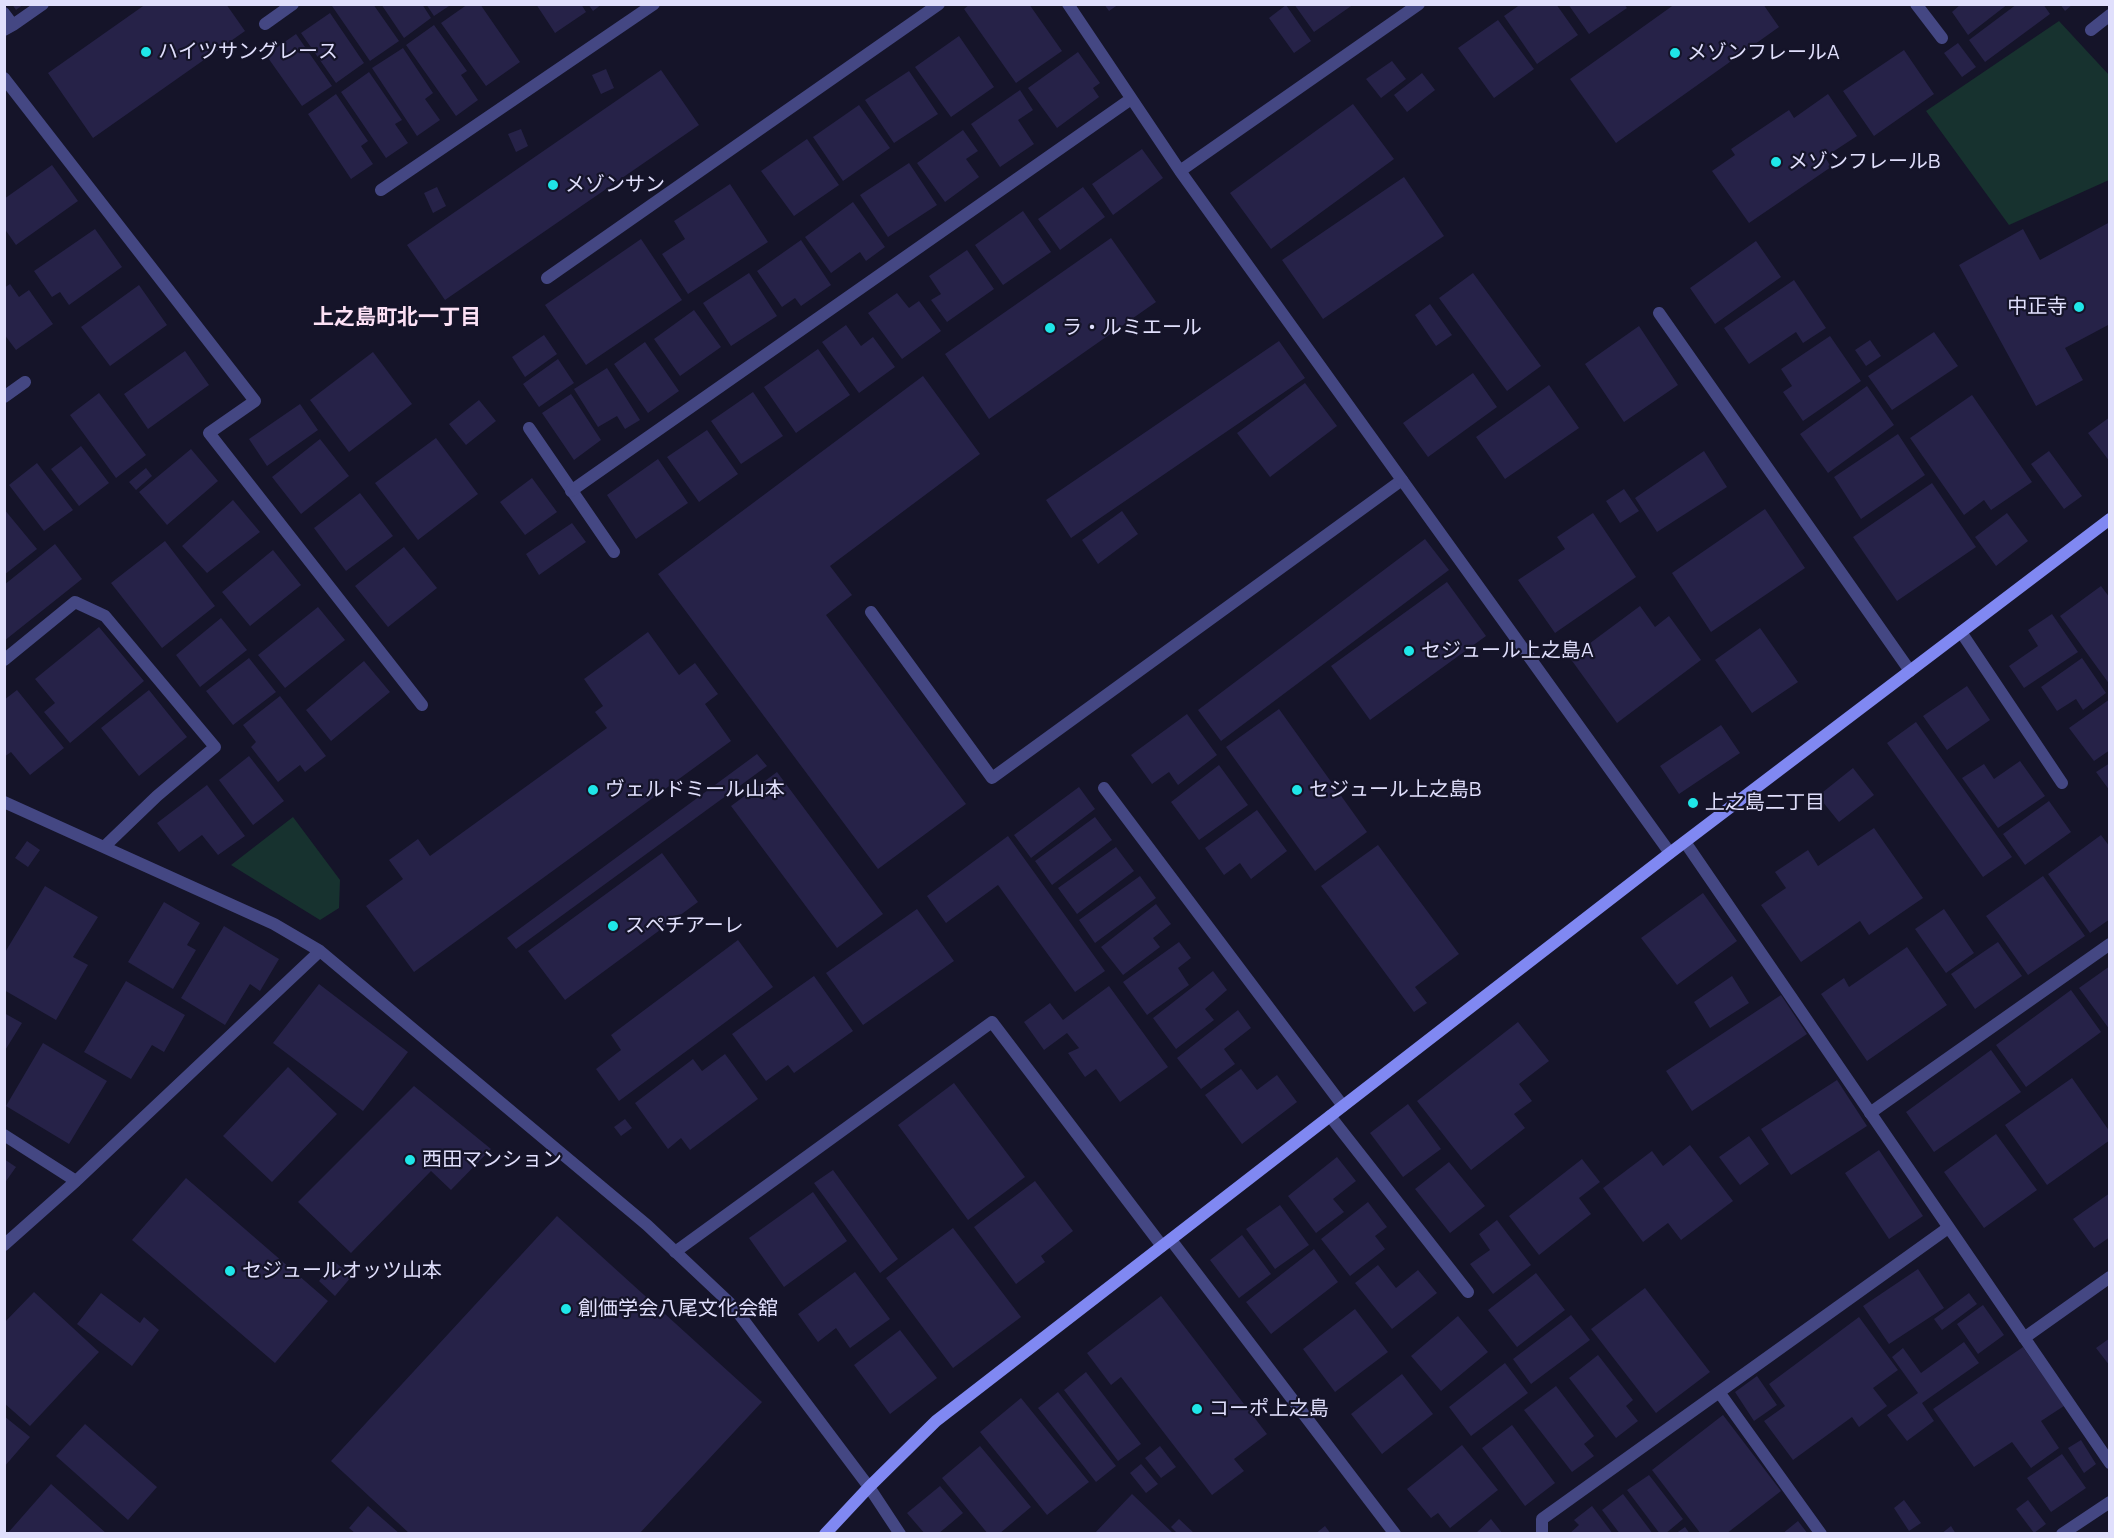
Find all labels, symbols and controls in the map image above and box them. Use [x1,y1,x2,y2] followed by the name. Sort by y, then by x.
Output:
[158,40,338,64] place label: ハイツサングレース
[1687,41,1840,65] place label: メゾンフレールA
[139,45,153,59] marker: ハイツサングレース
[1668,46,1682,60] marker: メゾンフレールA
[1788,150,1940,174] place label: メゾンフレールB
[1769,155,1783,169] marker: メゾンフレールB
[565,173,665,197] place label: メゾンサン
[546,178,560,192] marker: メゾンサン
[2007,295,2067,319] place label: 中正寺
[2072,300,2086,314] marker: 中正寺
[313,305,481,331] district label: 上之島町北一丁目
[1062,316,1202,340] place label: ラ・ルミエール
[1043,321,1057,335] marker: ラ・ルミエール
[1421,639,1594,663] place label: セジュール上之島A
[1402,644,1416,658] marker: セジュール上之島A
[605,778,785,802] place label: ヴェルドミール山本
[1309,778,1481,802] place label: セジュール上之島B
[586,783,600,797] marker: ヴェルドミール山本
[1290,783,1304,797] marker: セジュール上之島B
[1705,791,1825,815] place label: 上之島二丁目
[1686,796,1700,810] marker: 上之島二丁目
[625,914,744,938] place label: スペチアーレ
[606,919,620,933] marker: スペチアーレ
[422,1148,562,1172] place label: 西田マンション
[403,1153,417,1167] marker: 西田マンション
[242,1259,442,1283] place label: セジュールオッツ山本
[223,1264,237,1278] marker: セジュールオッツ山本
[578,1297,778,1321] place label: 創価学会八尾文化会舘
[559,1302,573,1316] marker: 創価学会八尾文化会舘
[1209,1397,1329,1421] place label: コーポ上之島
[1190,1402,1204,1416] marker: コーポ上之島

